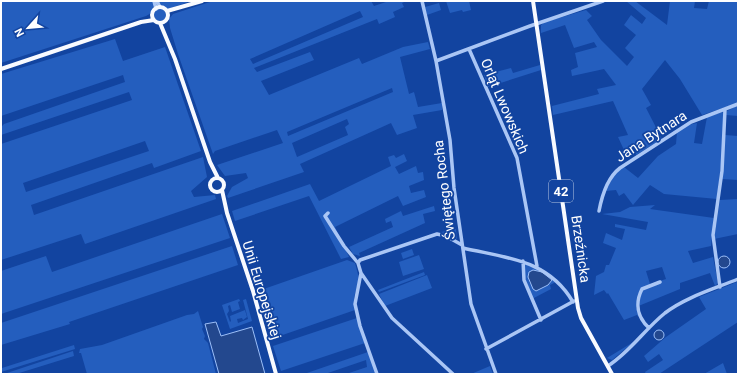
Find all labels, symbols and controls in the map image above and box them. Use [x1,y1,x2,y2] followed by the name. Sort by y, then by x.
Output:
[8,8,48,48] north arrow
[12,26,27,39] text: N
[478,56,532,156] street label: Orląt Lwowskich
[612,107,690,165] street label: Jana Bytnara
[429,139,458,241] street label: Świętego Rocha
[549,180,573,202] road number: 42
[568,214,594,284] street label: Brzeźnicka
[239,239,285,341] street label: Unii Europejskiej

